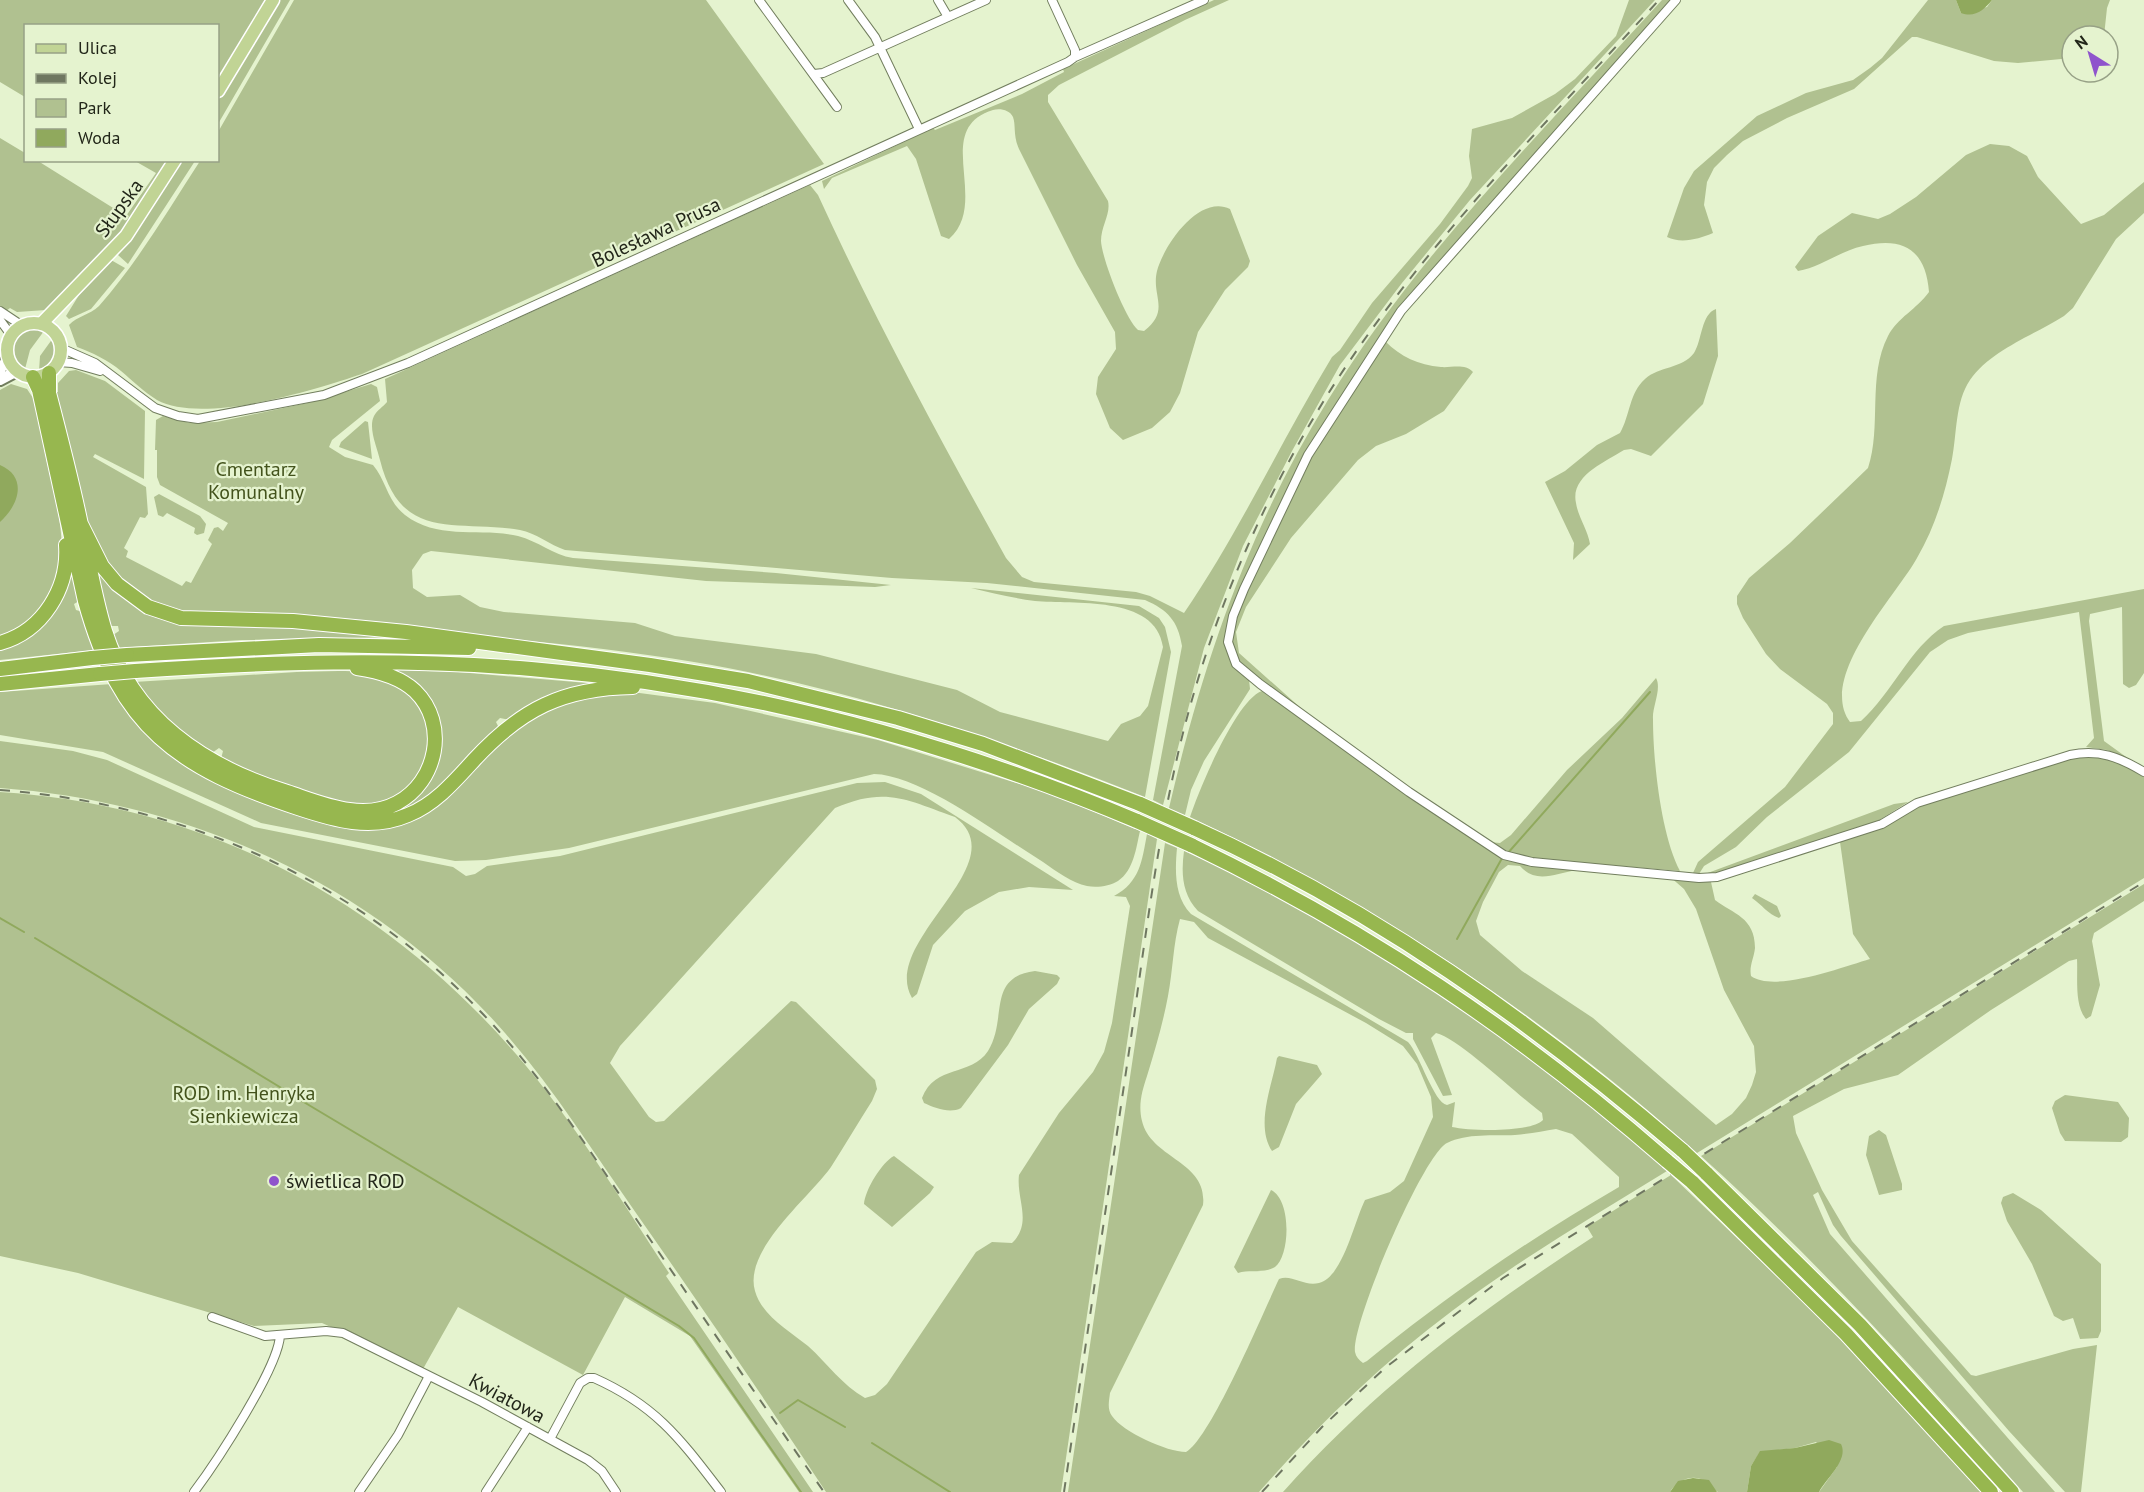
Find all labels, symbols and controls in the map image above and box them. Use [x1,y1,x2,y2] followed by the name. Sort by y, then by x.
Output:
[24,24,219,162] legend
[2060,24,2120,84] north arrow
[2071,31,2091,53] text: N
[78,36,117,59] text: Ulica
[78,66,117,89] text: Kolej
[78,96,111,119] text: Park
[78,126,120,149] text: Woda
[89,174,149,242] street label: Słupska
[588,191,724,273] street label: Bolesława Prusa
[208,456,305,505] park label: Cmentarz Komunalny
[173,1080,315,1129] park label: ROD im. Henryka Sienkiewicza
[286,1168,405,1194] place label: świetlica ROD
[267,1174,281,1188] marker: świetlica ROD
[464,1367,550,1429] street label: Kwiatowa

